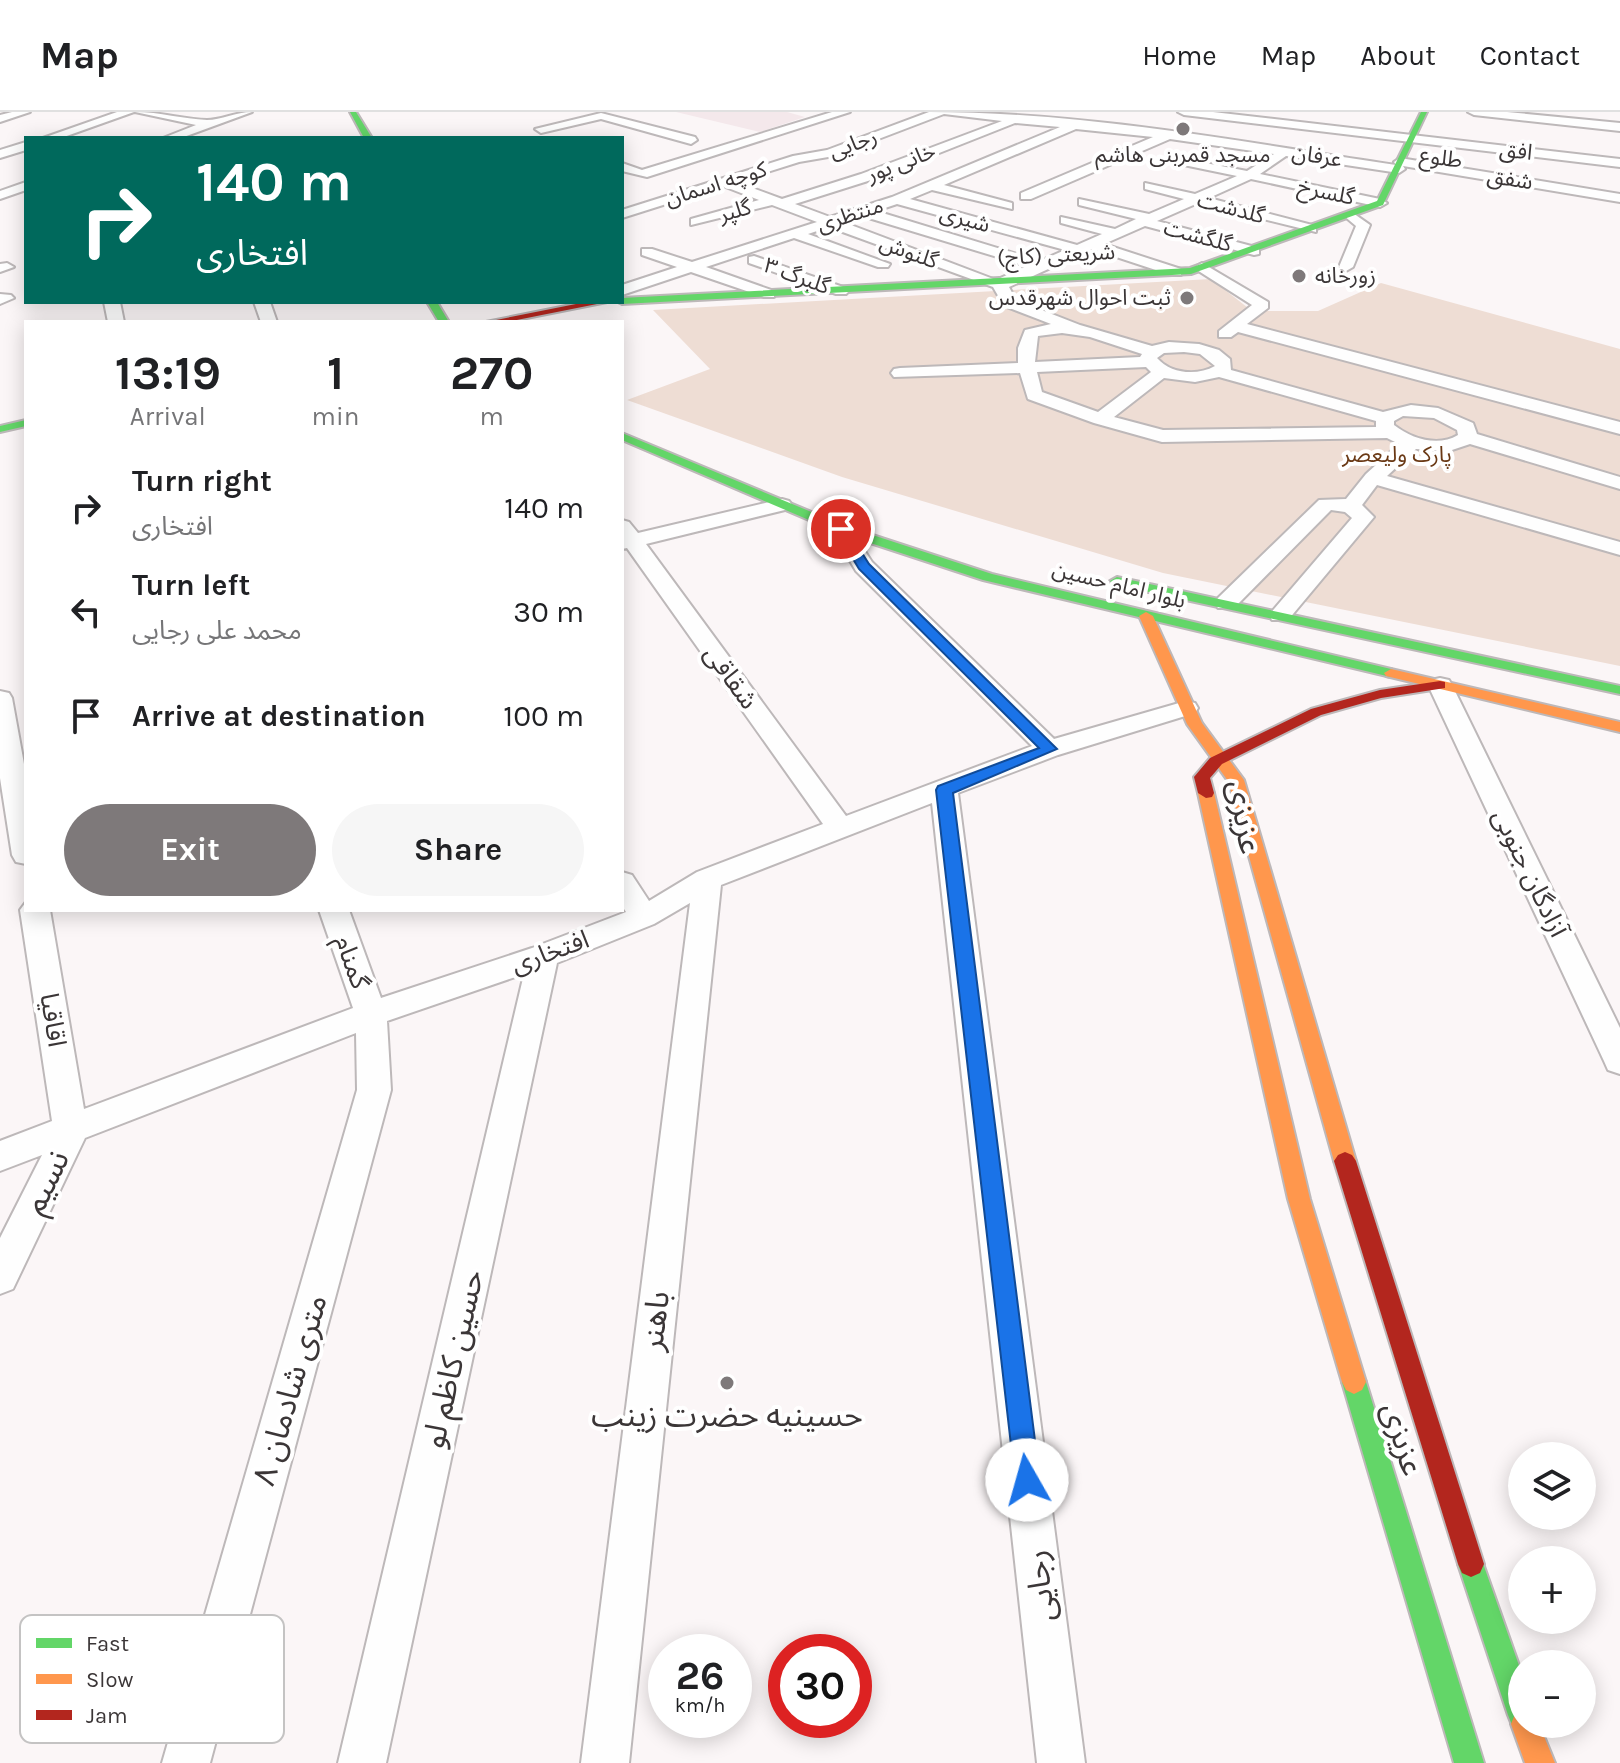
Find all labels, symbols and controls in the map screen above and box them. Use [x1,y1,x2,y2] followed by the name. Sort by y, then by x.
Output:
[40,33,119,78] text: Map
[1142,39,1217,72] text: Home
[1261,39,1316,72] text: Map
[1360,39,1436,72] text: About
[1480,39,1580,72] text: Contact
[1174,120,1192,138] marker: مسجد قمربنی هاشم
[825,123,881,165] street label: رجایی
[1498,136,1534,166] street label: افق
[862,138,940,189] street label: خانی پور
[1290,139,1344,173] street label: عرفان
[1095,142,1271,171] place label: مسجد قمربنی هاشم
[1417,142,1464,177] street label: طلوع
[196,149,352,214] text: 140 m
[662,156,771,213] street label: کوچه اسمان
[1485,163,1535,195] street label: شفق
[64,168,168,272] icon: right
[1295,173,1358,214] street label: گلسرخ
[1194,187,1268,230] street label: گلدشت
[813,192,887,238] street label: منتظری
[715,194,755,229] street label: گلپر
[937,200,993,238] street label: شیری
[1161,214,1236,258] street label: گلگشت
[876,229,943,275] street label: گلنوش
[196,232,308,274] text: افتخاری
[996,239,1116,274] street label: شریعتی (کاج)
[761,252,834,300] street label: گلبرگ ۳
[1315,263,1376,289] place label: زورخانه
[1290,267,1308,285] marker: زورخانه
[989,285,1171,311] place label: ثبت احوال شهرقدس
[1178,289,1196,307] marker: ثبت احوال شهرقدس
[115,345,221,401] text: 13:19
[327,345,344,401] text: 1
[450,345,533,401] text: 270
[130,401,206,432] text: Arrival
[312,401,359,432] text: min
[480,401,504,432] text: m
[1341,442,1452,469] park label: پارک ولیعصر
[132,463,272,499] text: Turn right
[64,486,108,530] icon: right
[504,490,584,526] text: 140 m
[807,495,875,563] pin
[819,507,863,551] icon: arrive
[132,511,213,542] text: افتخاری
[1049,556,1188,617] street label: بلوار امام حسین
[132,567,250,603] text: Turn left
[64,590,108,634] icon: left
[513,594,584,630] text: 30 m
[132,615,302,646] text: محمد علی رجایی
[697,639,765,715] street label: شقاقی
[64,694,108,738] icon: arrive
[132,698,426,734] text: Arrive at destination
[503,698,584,734] text: 100 m
[1221,777,1269,857] street label: عزیزی
[64,804,316,896] button: Exit
[332,804,584,896] button: Share
[1486,804,1575,943] street label: آزادگان جنوبی
[507,924,593,980] street label: افتخاری
[324,931,376,995] street label: گمنام
[33,991,73,1049] street label: اقاقیا
[15,1144,82,1222] street label: نسیم
[414,1266,496,1453] street label: حسین کاظم لو
[633,1289,677,1354] street label: باهنر
[245,1290,335,1490] street label: ۸ متری شادمان
[718,1374,736,1392] marker: حسینیه حضرت زینب
[591,1397,863,1434] place label: حسینیه حضرت زینب
[1374,1398,1432,1480] street label: عزیزی
[985,1438,1069,1522] position arrow
[1508,1442,1596,1738] map controls
[1508,1442,1596,1530] button: layers
[1508,1546,1596,1634] button: +
[1017,1548,1063,1624] street label: رجایی
[20,1615,284,1743] legend
[86,1631,129,1657] text: Fast
[768,1634,872,1738] speed limit sign: 30
[1508,1650,1596,1738] button: −
[676,1652,724,1699] text: 26
[86,1667,133,1693] text: Slow
[675,1694,725,1717] text: km/h
[86,1703,128,1729] text: Jam

